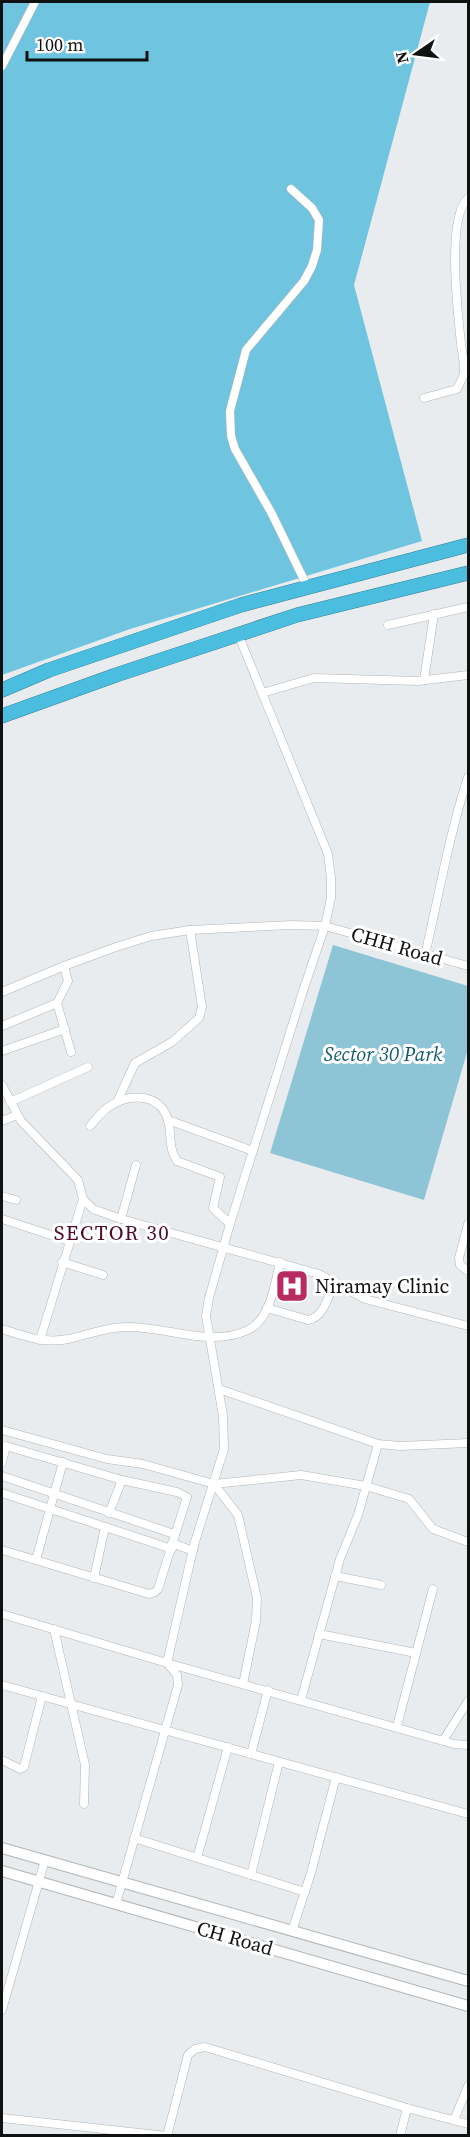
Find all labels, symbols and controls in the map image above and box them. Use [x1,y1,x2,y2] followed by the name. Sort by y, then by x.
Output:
[27,24,147,62] scale bar
[386,24,446,84] north arrow
[36,32,83,57] text: 100 m
[389,49,414,66] text: N
[348,920,447,973] street label: CHH Road
[324,1040,443,1068] park label: Sector 30 Park
[54,1218,170,1247] district label: SECTOR 30
[274,1268,310,1304] hospital icon: Niramay Clinic
[315,1272,449,1300] place label: Niramay Clinic
[193,1914,277,1962] street label: CH Road

